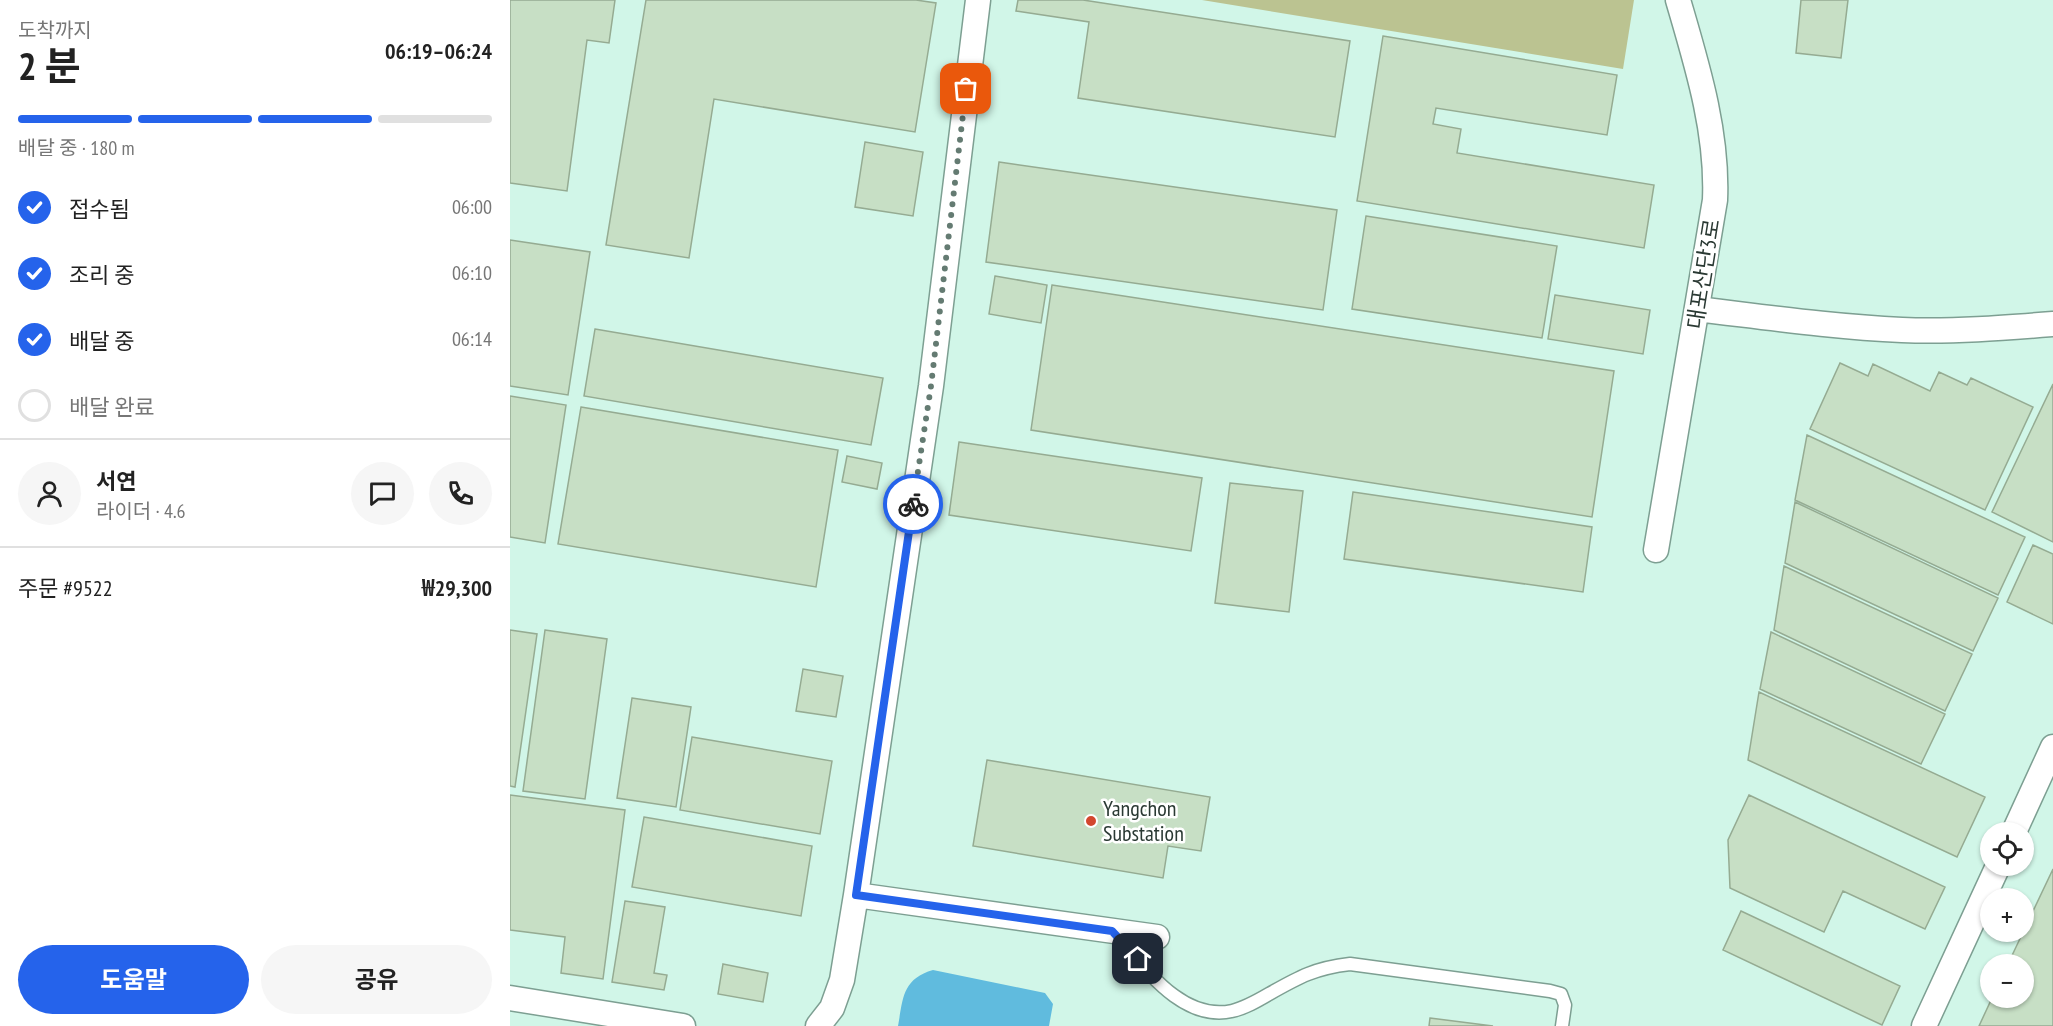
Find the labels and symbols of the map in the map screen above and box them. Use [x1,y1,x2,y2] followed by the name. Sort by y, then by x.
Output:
[940,63,991,114] pin
[1680,217,1726,331] street label: 대포산단3로
[883,474,943,534] courier
[1103,794,1184,847] place label: Yangchon Substation
[1084,814,1098,828] marker: Yangchon Substation
[1112,933,1163,984] pin

